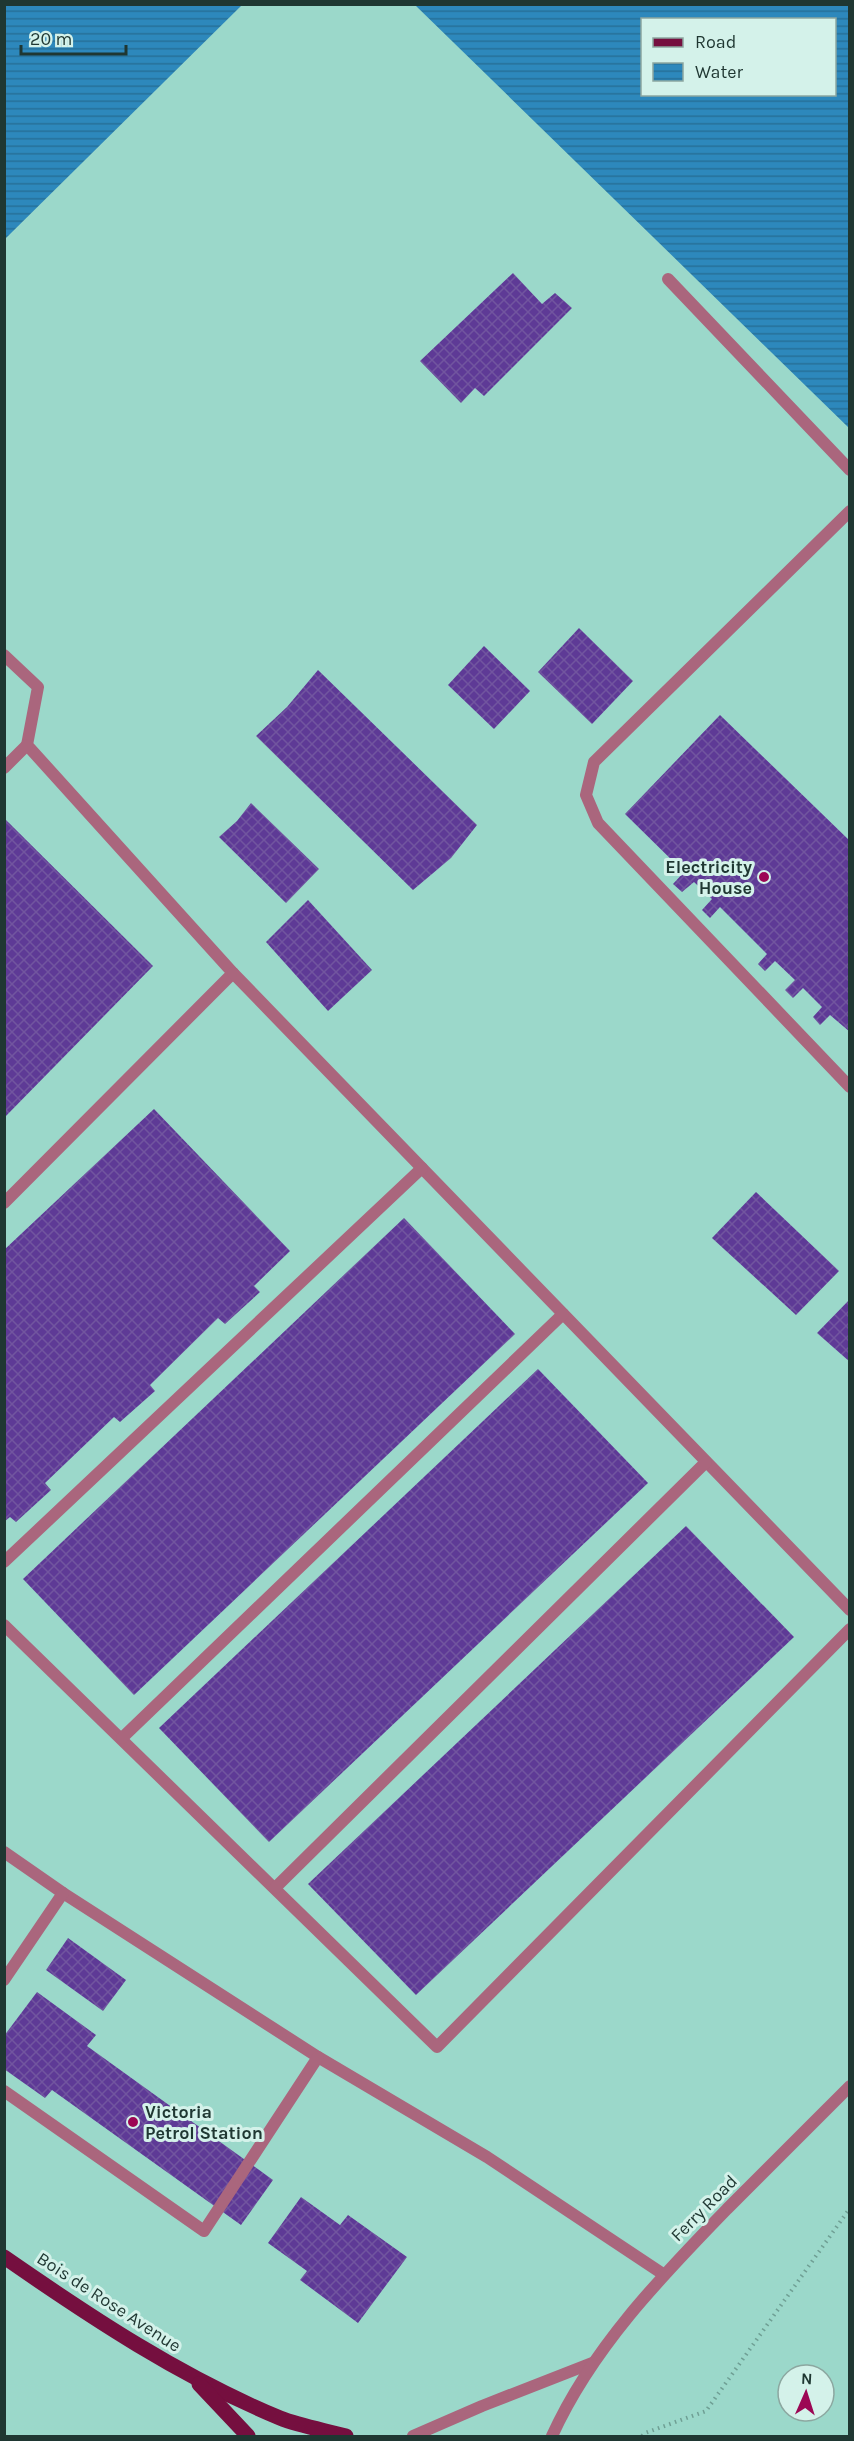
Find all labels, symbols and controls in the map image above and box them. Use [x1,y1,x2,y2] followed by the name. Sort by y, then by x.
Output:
[21,18,126,56] scale bar
[641,18,836,96] legend
[30,28,72,50] text: 20 m
[695,31,736,53] text: Road
[695,61,743,83] text: Water
[665,856,752,899] place label: Electricity House
[757,870,771,884] marker: Electricity House
[145,2101,263,2144] place label: Victoria Petrol Station
[126,2115,140,2129] marker: Victoria Petrol Station
[666,2170,742,2246] street label: Ferry Road
[33,2247,185,2357] street label: Bois de Rose Avenue
[776,2363,836,2423] north arrow
[801,2369,813,2388] text: N

